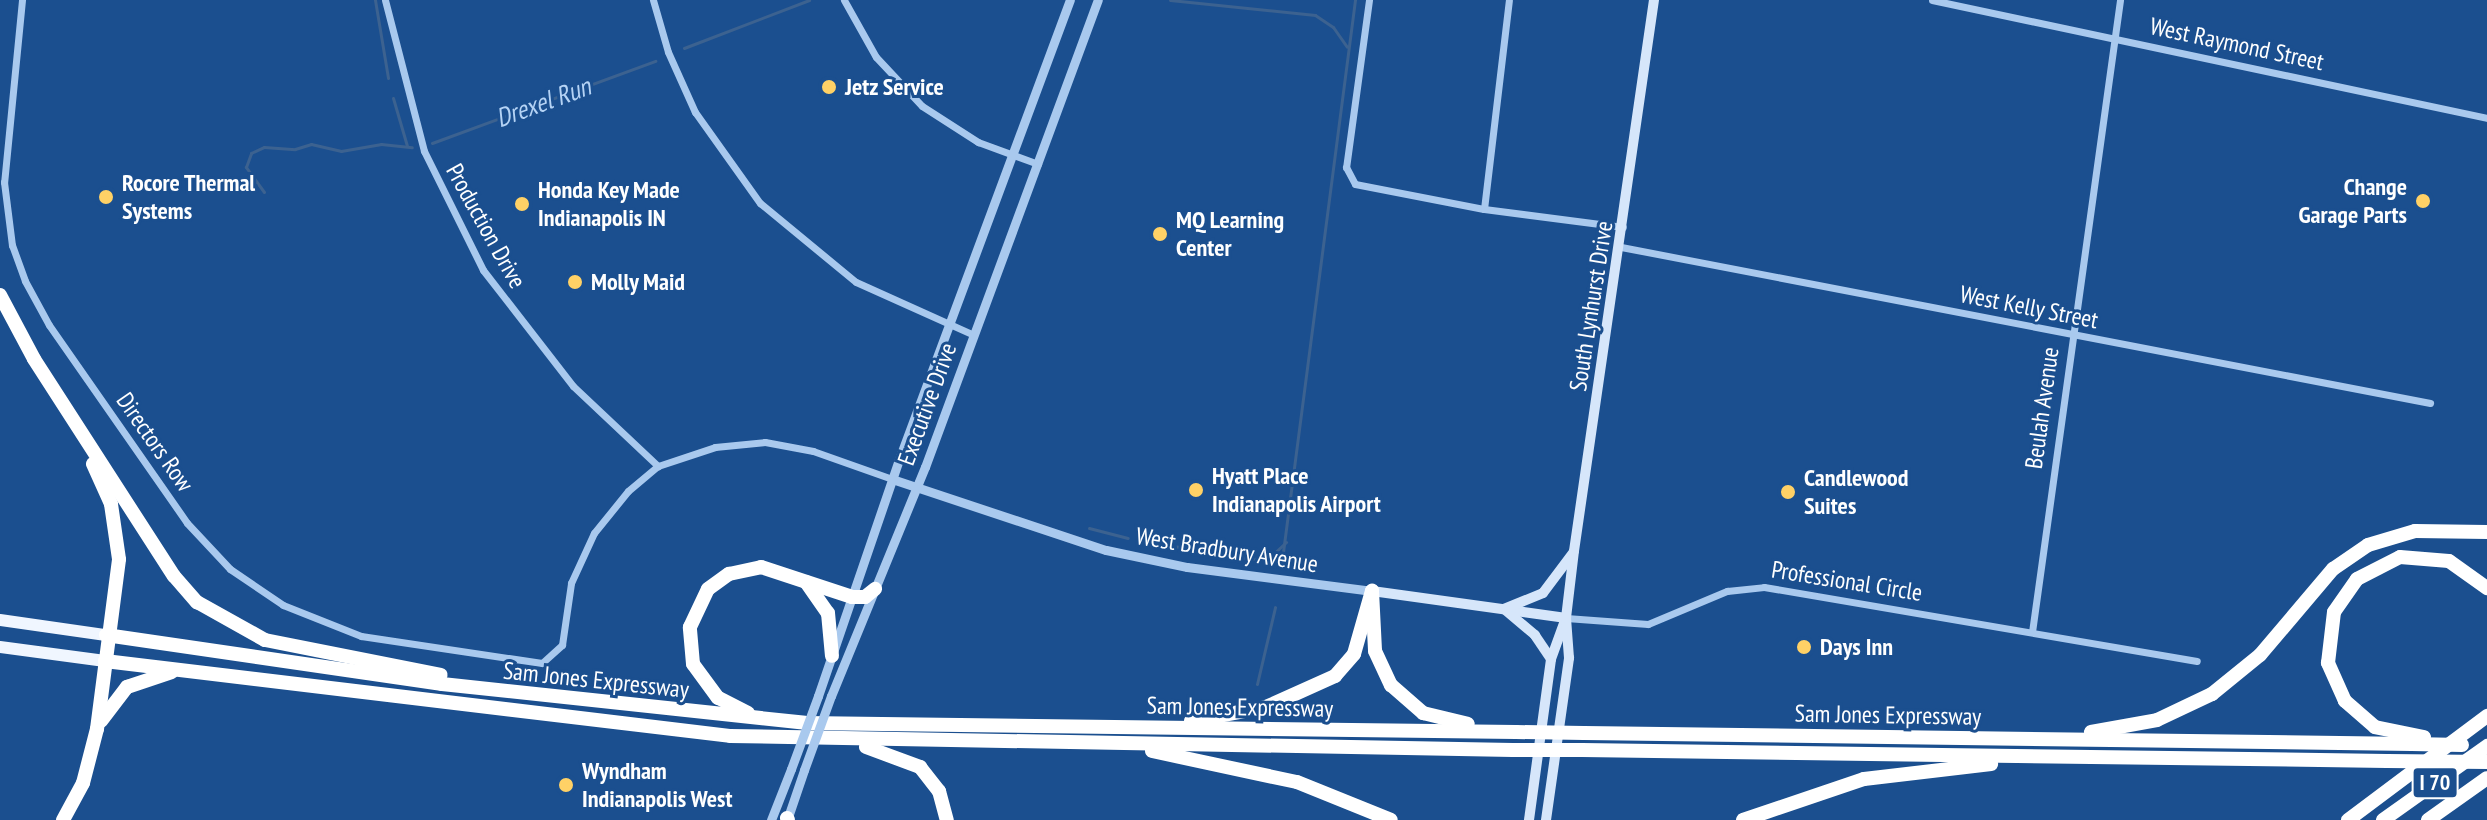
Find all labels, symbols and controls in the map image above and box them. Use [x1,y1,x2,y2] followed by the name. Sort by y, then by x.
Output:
[2148,12,2326,76] street label: West Raymond Street
[491,70,595,134] water label: Drexel Run
[845,73,944,101] place label: Jetz Service
[820,78,838,96] marker: Jetz Service
[440,159,532,293] street label: Production Drive
[122,169,256,225] place label: Rocore Thermal Systems
[2298,173,2407,229] place label: Change Garage Parts
[538,176,681,232] place label: Honda Key Made Indianapolis IN
[97,188,115,206] marker: Rocore Thermal Systems
[2414,192,2432,210] marker: Change Garage Parts
[513,195,531,213] marker: Honda Key Made Indianapolis IN
[1176,206,1284,262] place label: MQ Learning Center
[1563,219,1619,393] street label: South Lynhurst Drive
[1151,225,1169,243] marker: MQ Learning Center
[591,268,686,296] place label: Molly Maid
[566,273,584,291] marker: Molly Maid
[1957,279,2101,335] street label: West Kelly Street
[892,339,962,469] street label: Executive Drive
[2019,345,2065,471] street label: Beulah Avenue
[110,387,200,497] street label: Directors Row
[1212,462,1382,518] place label: Hyatt Place Indianapolis Airport
[1804,464,1908,520] place label: Candlewood Suites
[1187,481,1205,499] marker: Hyatt Place Indianapolis Airport
[1779,483,1797,501] marker: Candlewood Suites
[1133,521,1321,579] street label: West Bradbury Avenue
[1770,555,1924,607] street label: Professional Circle
[1820,633,1893,661] place label: Days Inn
[1795,638,1813,656] marker: Days Inn
[502,656,690,704] street label: Sam Jones Expressway
[1147,691,1333,723] street label: Sam Jones Expressway
[1795,699,1981,731] street label: Sam Jones Expressway
[582,757,733,813] place label: Wyndham Indianapolis West
[2411,765,2459,801] road number: I 70
[557,776,575,794] marker: Wyndham Indianapolis West

